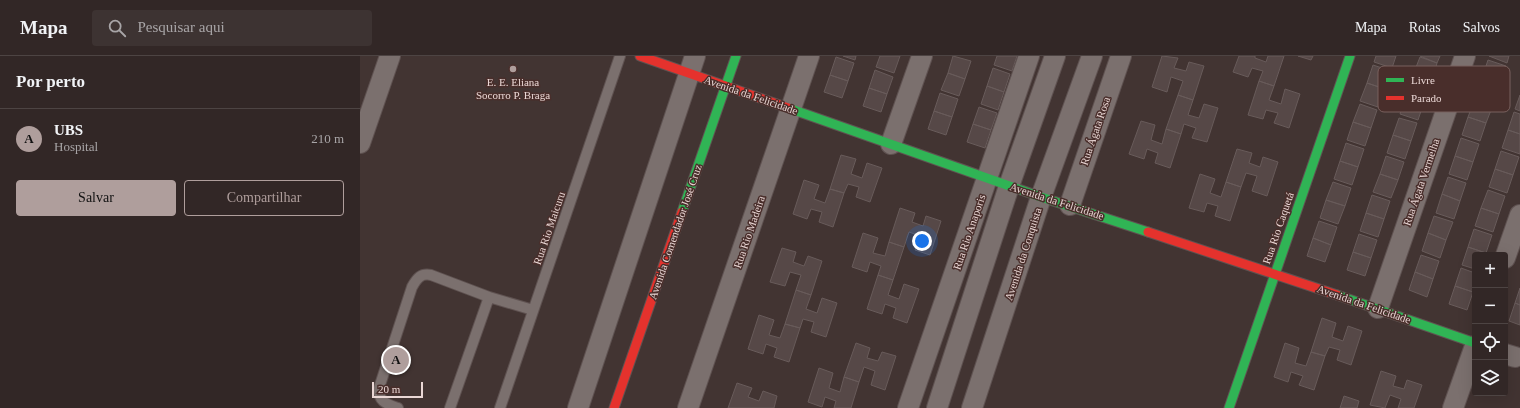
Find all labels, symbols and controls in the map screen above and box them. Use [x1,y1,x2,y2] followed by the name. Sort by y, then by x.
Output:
[92,10,372,46] search box
[20,17,68,38] text: Mapa
[106,17,128,39] icon: search
[138,19,225,35] text: Pesquisar aqui
[1355,20,1387,35] text: Mapa
[1409,20,1441,35] text: Rotas
[1463,20,1500,35] text: Salvos
[508,64,518,74] marker: E. E. Eliana Socorro P. Braga
[1378,66,1510,112] legend
[16,72,85,91] text: Por perto
[703,73,799,117] street label: Avenida da Felicidade
[1411,74,1435,86] text: Livre
[476,76,550,101] place label: E. E. Eliana Socorro P. Braga
[1411,92,1442,104] text: Parado
[1078,95,1112,167] street label: Rua Ágata Rosa
[54,122,83,138] text: UBS
[24,131,34,146] text: A
[311,131,344,146] text: 210 m
[1400,137,1442,227] street label: Rua Ágata Vermelha
[54,139,98,154] text: Hospital
[646,163,704,301] street label: Avenida Comendador José Cruz
[16,180,176,216] button: Salvar
[184,180,344,216] button: Compartilhar
[1008,180,1106,222] street label: Avenida da Felicidade
[531,189,567,266] street label: Rua Rio Maicuru
[1260,190,1296,265] street label: Rua Rio Caquetá
[950,193,988,271] street label: Rua Rio Anaporis
[731,194,767,270] street label: Rua Rio Madeira
[1002,206,1044,302] street label: Avenida da Conquista
[912,231,932,251] your location
[1472,252,1508,396] map controls
[1472,252,1508,288] button: +
[1316,282,1412,326] street label: Avenida da Felicidade
[1472,288,1508,324] button: −
[1472,324,1508,360] button: locate
[383,345,409,375] pin: A
[1472,360,1508,396] button: layers
[372,380,423,399] scale bar
[378,383,400,395] text: 20 m

